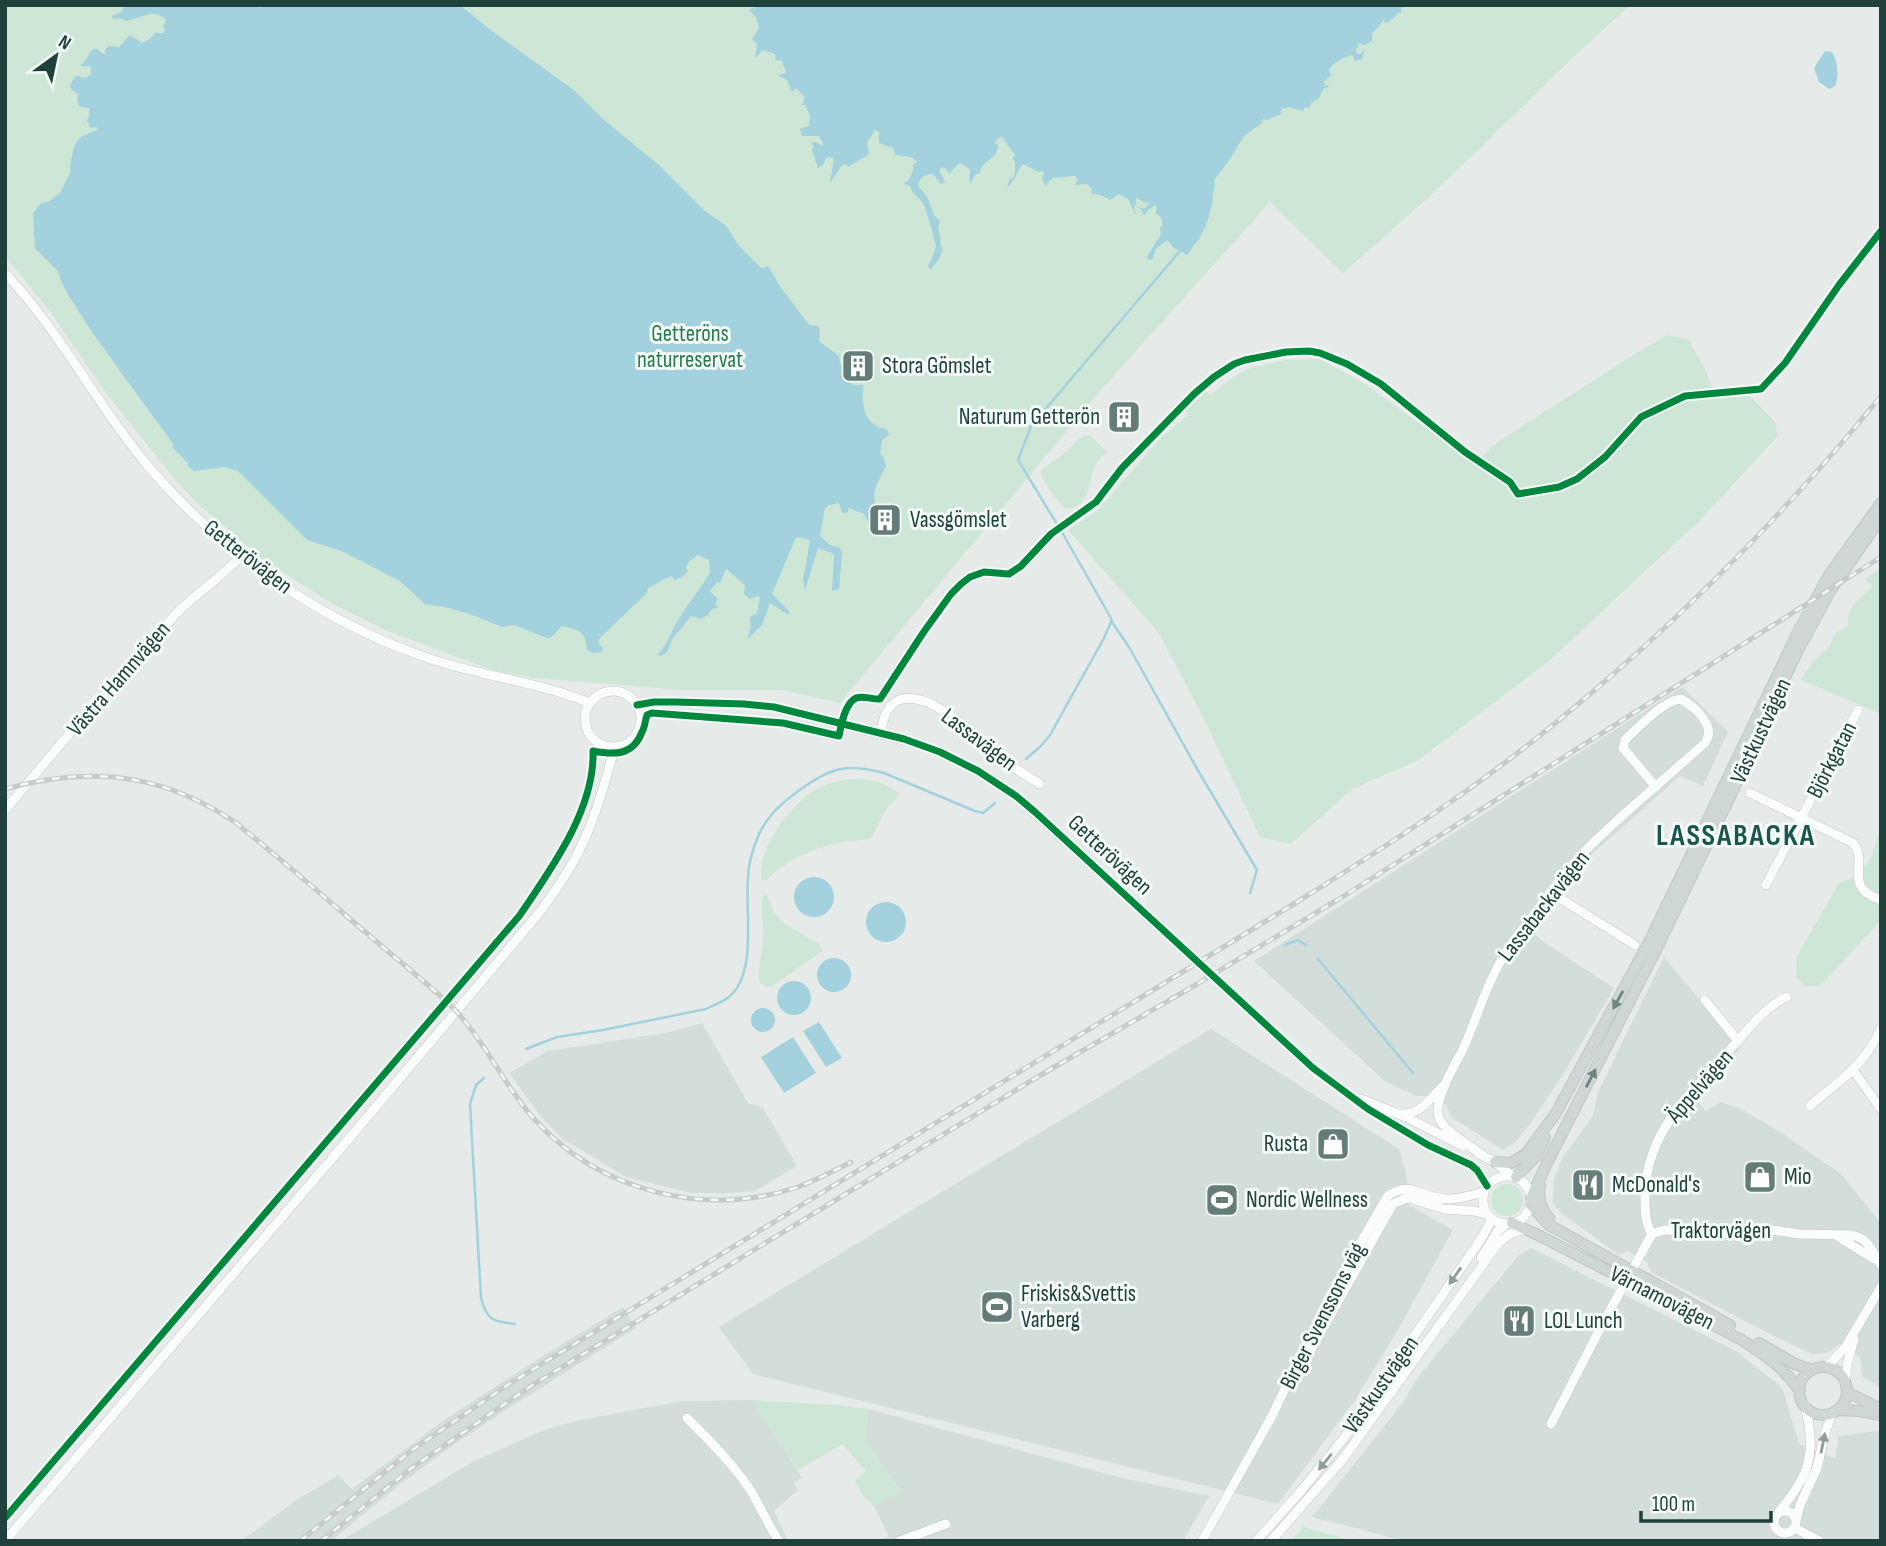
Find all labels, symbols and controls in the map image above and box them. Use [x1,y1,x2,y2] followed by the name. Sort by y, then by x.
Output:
[21,21,91,91] north arrow
[54,31,75,55] text: N
[637,320,743,374] park label: Getteröns naturreservat
[839,347,877,385] building icon: Stora Gömslet
[882,352,992,380] place label: Stora Gömslet
[1105,398,1143,436] building icon: Naturum Getterön
[959,403,1100,431] place label: Naturum Getterön
[866,501,904,539] building icon: Vassgömslet
[910,506,1007,534] place label: Vassgömslet
[198,514,298,600] street label: Getterövägen
[61,616,177,742] street label: Västra Hamnvägen
[1724,674,1798,788] street label: Västkustvägen
[936,702,1022,778] street label: Lassavägen
[1801,717,1863,803] street label: Björkgatan
[1062,809,1158,901] street label: Getterövägen
[1656,818,1816,854] district label: LASSABACKA
[1492,845,1596,967] street label: Lassabackavägen
[1612,990,1624,1010] one-way arrow
[1660,1043,1740,1129] street label: Äppelvägen
[1585,1068,1596,1088] one-way arrow
[1314,1125,1352,1163] shop icon: Rusta
[1264,1130,1308,1158] place label: Rusta
[1741,1158,1779,1196] shop icon: Mio
[1784,1163,1812,1191] place label: Mio
[1569,1166,1607,1204] restaurant icon: McDonald's
[1612,1171,1700,1199] place label: McDonald's
[1203,1181,1241,1219] sports icon: Nordic Wellness
[1246,1186,1368,1214] place label: Nordic Wellness
[1671,1217,1771,1245] street label: Traktorvägen
[1274,1238,1372,1394] street label: Birger Svenssons väg
[1605,1260,1719,1336] street label: Värnamovägen
[1448,1267,1462,1285] one-way arrow
[1021,1280,1136,1334] place label: Friskis&Svettis Varberg
[978,1288,1016,1326] sports icon: Friskis&Svettis Varberg
[1500,1302,1538,1340] restaurant icon: LOL Lunch
[1544,1307,1623,1335] place label: LOL Lunch
[1337,1331,1425,1439] street label: Västkustvägen
[1818,1432,1829,1454] one-way arrow
[1318,1454,1333,1471] one-way arrow
[1641,1480,1770,1524] scale bar
[1652,1492,1695,1517] text: 100 m

